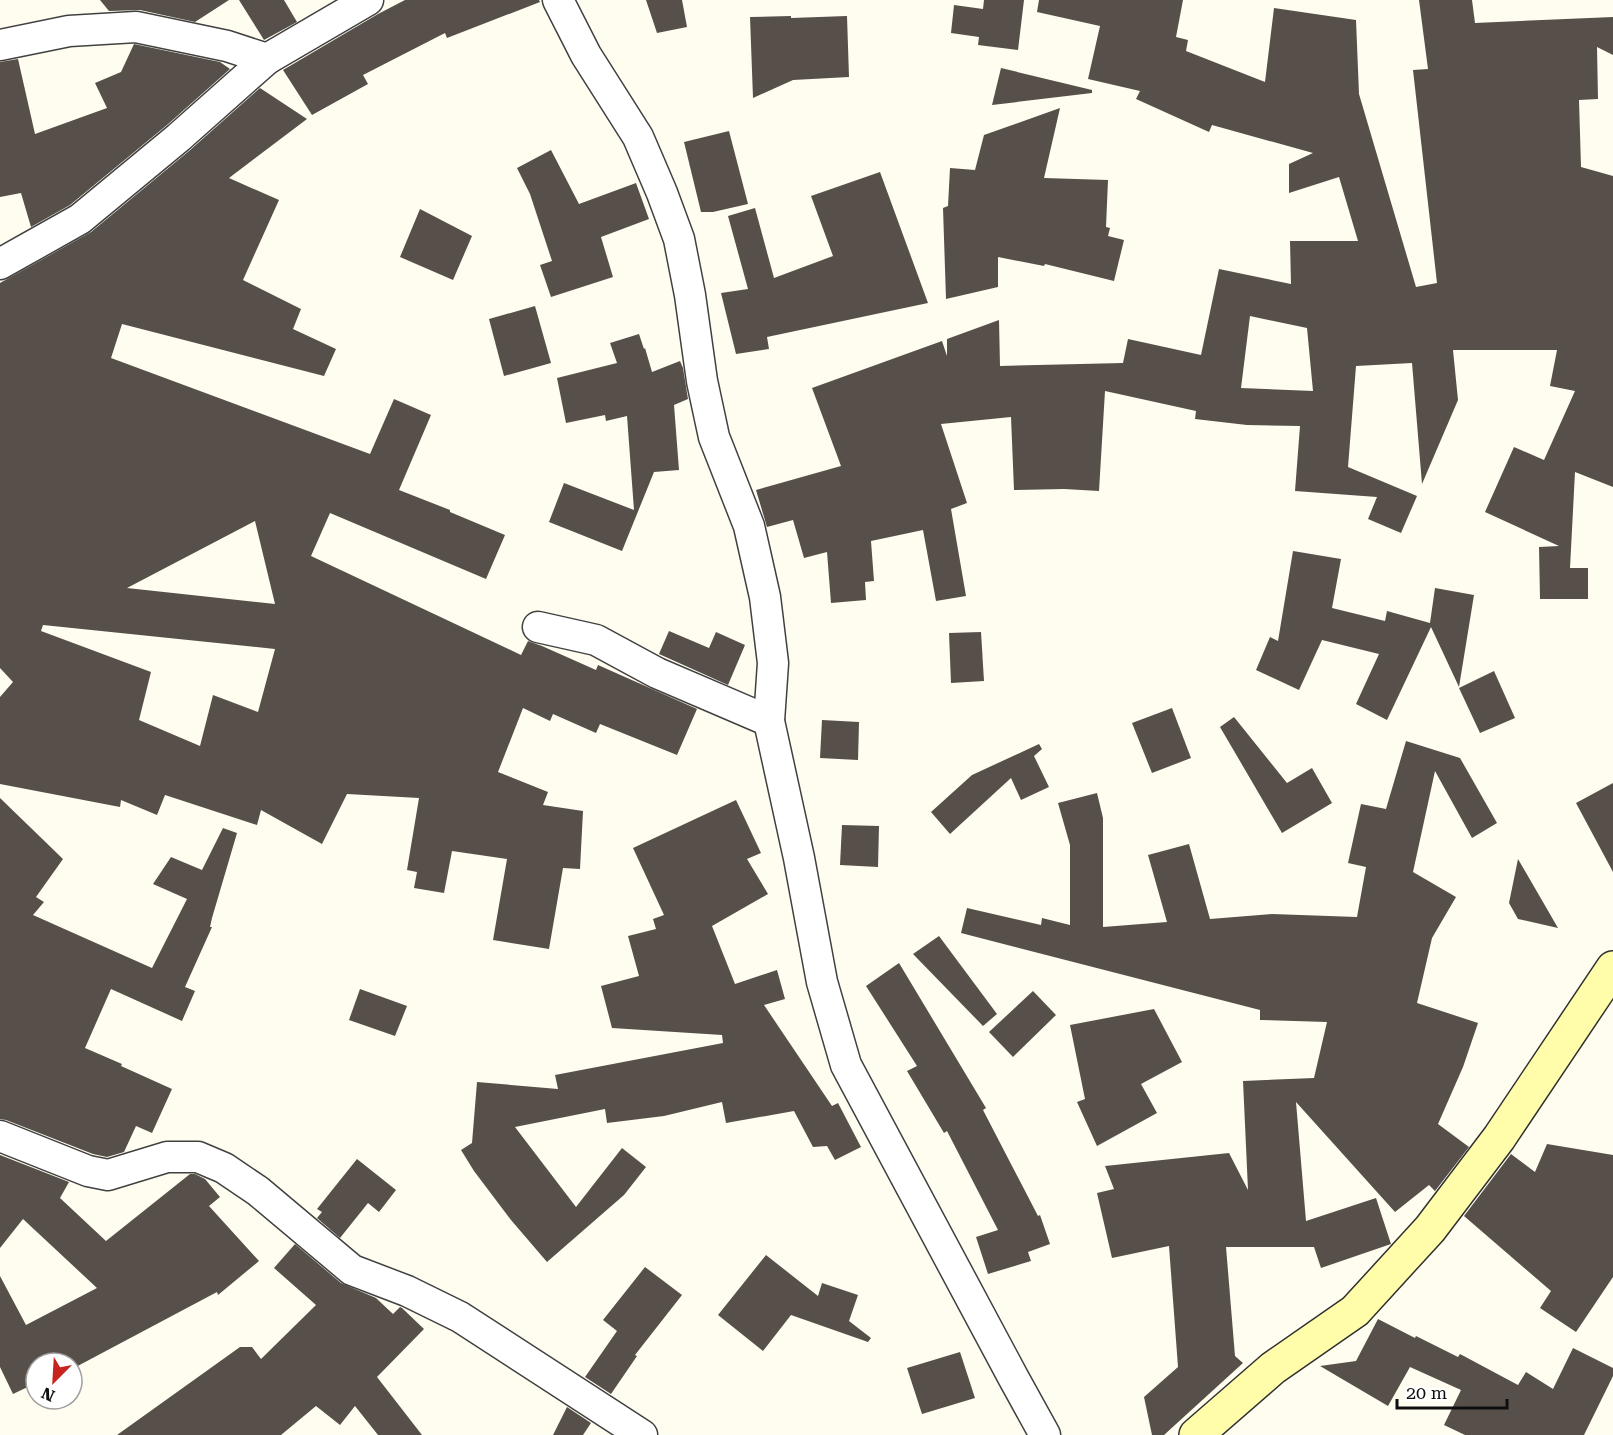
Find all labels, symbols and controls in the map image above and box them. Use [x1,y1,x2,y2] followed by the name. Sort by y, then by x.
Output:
[24,1351,84,1411] north arrow
[1397,1372,1506,1410] scale bar
[1406,1382,1447,1403] text: 20 m
[39,1383,58,1405] text: N

